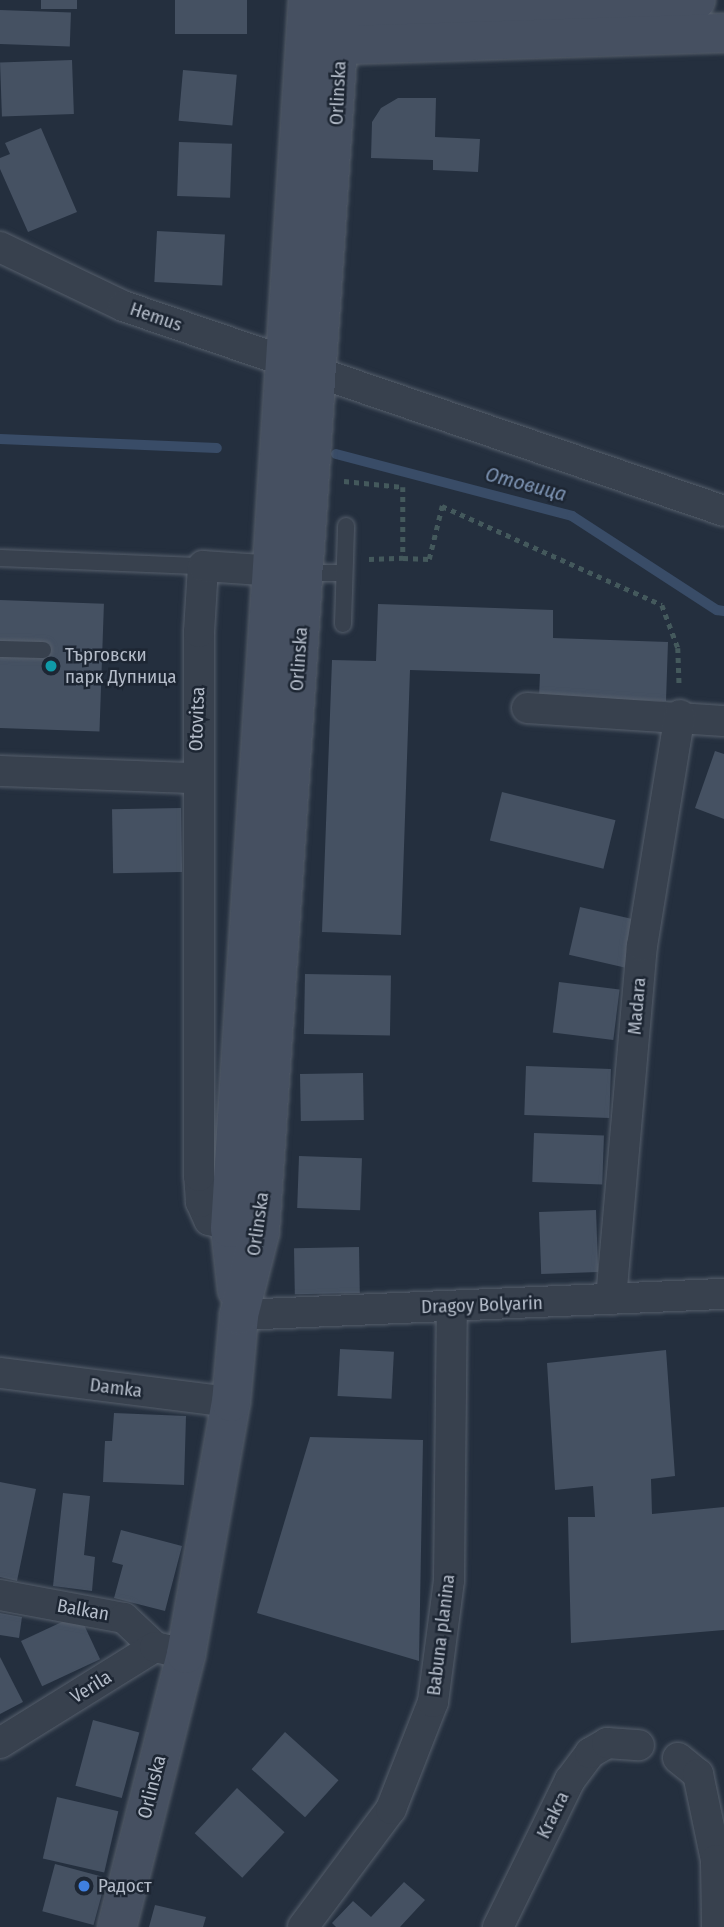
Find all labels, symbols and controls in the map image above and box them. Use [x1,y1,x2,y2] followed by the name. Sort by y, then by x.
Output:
[325,60,351,126] street label: Orlinska
[127,298,185,336] street label: Hemus
[483,461,569,507] water label: Отовица
[285,626,313,692] street label: Orlinska
[65,644,177,688] place label: Търговски парк Дупница
[43,658,59,674] marker: Търговски парк Дупница
[184,686,210,752] street label: Otovitsa
[623,976,651,1036] street label: Madara
[242,1191,274,1257] street label: Orlinska
[421,1291,543,1319] street label: Dragoy Bolyarin
[88,1373,144,1403] street label: Damka
[422,1573,460,1697] street label: Babuna planina
[55,1594,111,1626] street label: Balkan
[66,1666,116,1708] street label: Verila
[133,1753,171,1821] street label: Orlinska
[532,1788,574,1842] street label: Krakra
[98,1875,152,1897] place label: Радост
[76,1878,92,1894] marker: Радост

